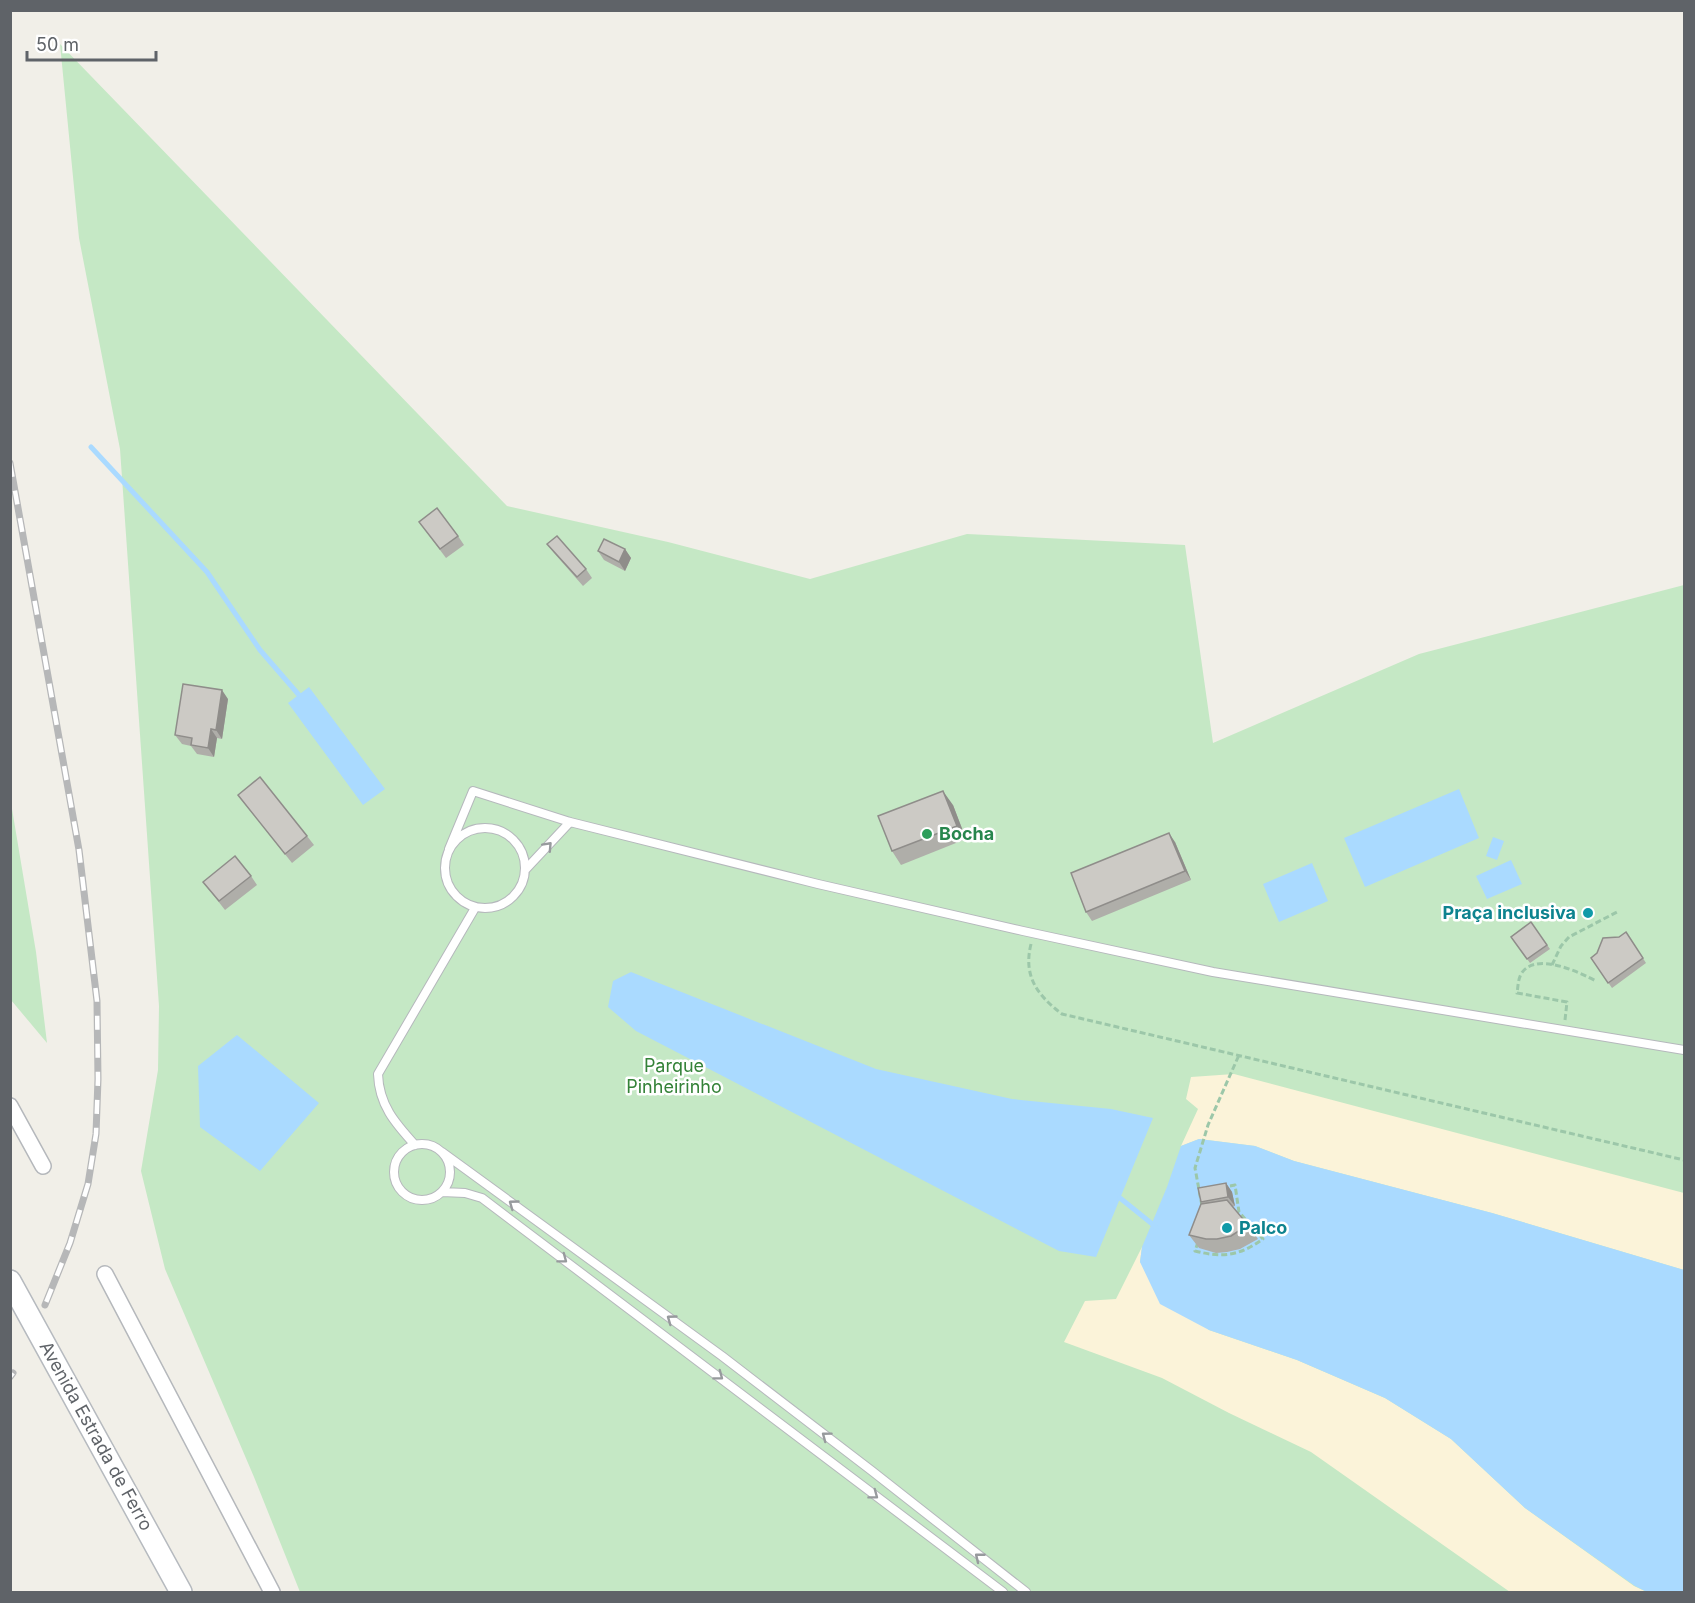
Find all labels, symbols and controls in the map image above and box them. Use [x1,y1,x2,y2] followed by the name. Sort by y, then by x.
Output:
[27,24,156,62] scale bar
[36,34,79,55] text: 50 m
[939,823,994,844] place label: Bocha
[920,827,934,841] marker: Bocha
[541,842,552,852] one-way arrow
[1443,902,1576,923] place label: Praça inclusiva
[1581,906,1595,920] marker: Praça inclusiva
[626,1055,722,1097] park label: Parque Pinheirinho
[509,1200,520,1211] one-way arrow
[1239,1217,1287,1238] place label: Palco
[1220,1221,1234,1235] marker: Palco
[557,1252,568,1263] one-way arrow
[666,1315,677,1326] one-way arrow
[36,1337,157,1534] street label: Avenida Estrada de Ferro
[713,1369,724,1380] one-way arrow
[822,1432,833,1443] one-way arrow
[867,1487,878,1498] one-way arrow
[975,1553,986,1564] one-way arrow

